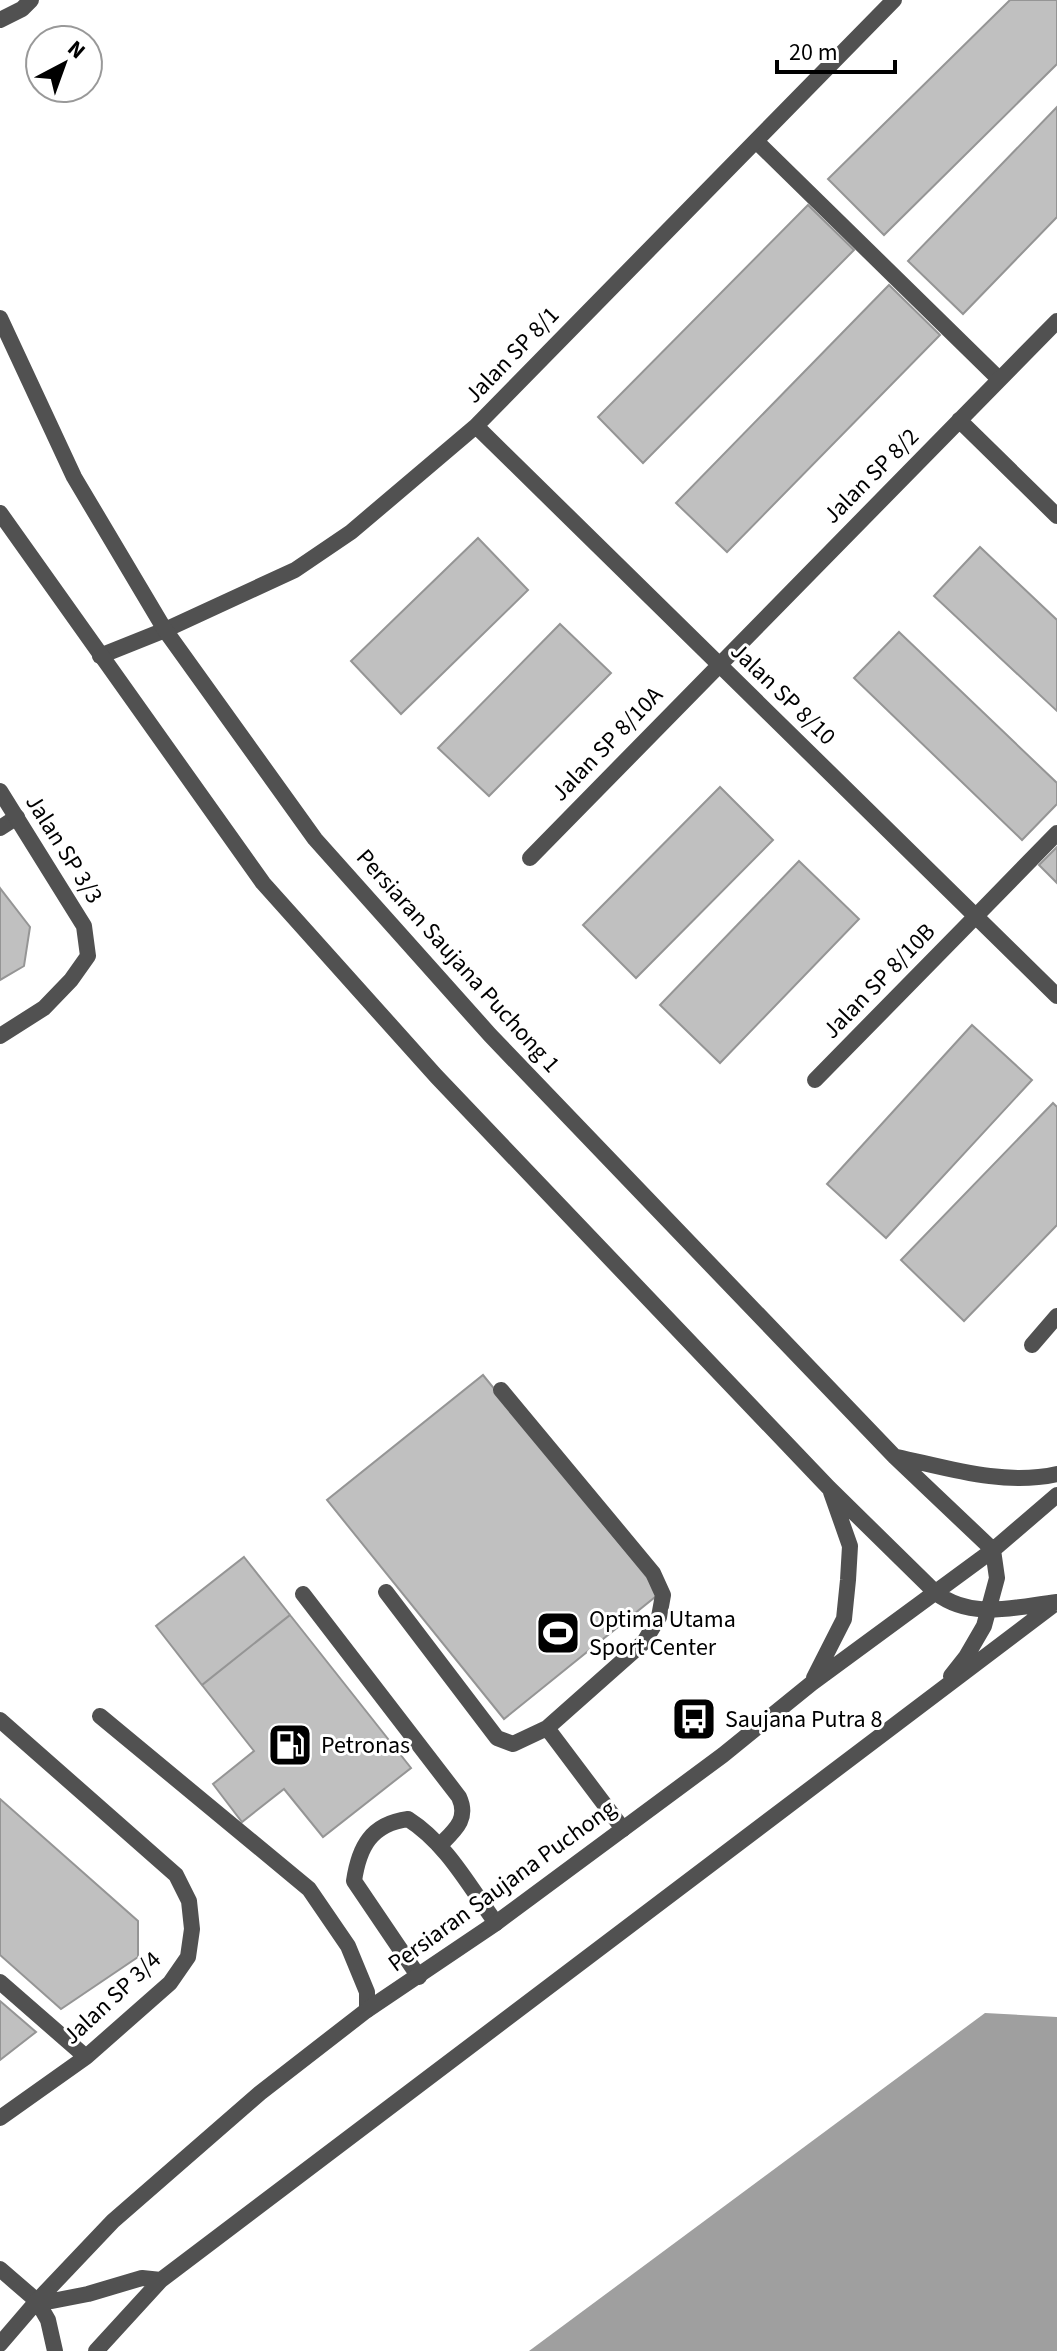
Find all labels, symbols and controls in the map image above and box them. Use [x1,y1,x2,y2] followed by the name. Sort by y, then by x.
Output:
[24,24,104,104] north arrow
[777,24,895,74] scale bar
[60,33,92,67] text: N
[789,35,838,70] text: 20 m
[457,299,567,411] street label: Jalan SP 8/1
[815,420,927,532] street label: Jalan SP 8/2
[722,634,844,754] street label: Jalan SP 8/10
[543,679,671,809] street label: Jalan SP 8/10A
[17,787,111,911] street label: Jalan SP 3/3
[348,841,568,1081] street label: Persiaran Saujana Puchong 1
[815,915,943,1047] street label: Jalan SP 8/10B
[589,1602,736,1665] place label: Optima Utama Sport Center
[534,1609,582,1657] sports icon: Optima Utama Sport Center
[670,1695,718,1743] bus stop icon: Saujana Putra 8
[725,1702,882,1737] place label: Saujana Putra 8
[266,1721,314,1769] fuel station icon: Petronas
[321,1728,410,1763] place label: Petronas
[381,1791,623,1981] street label: Persiaran Saujana Puchong
[55,1943,169,2053] street label: Jalan SP 3/4

